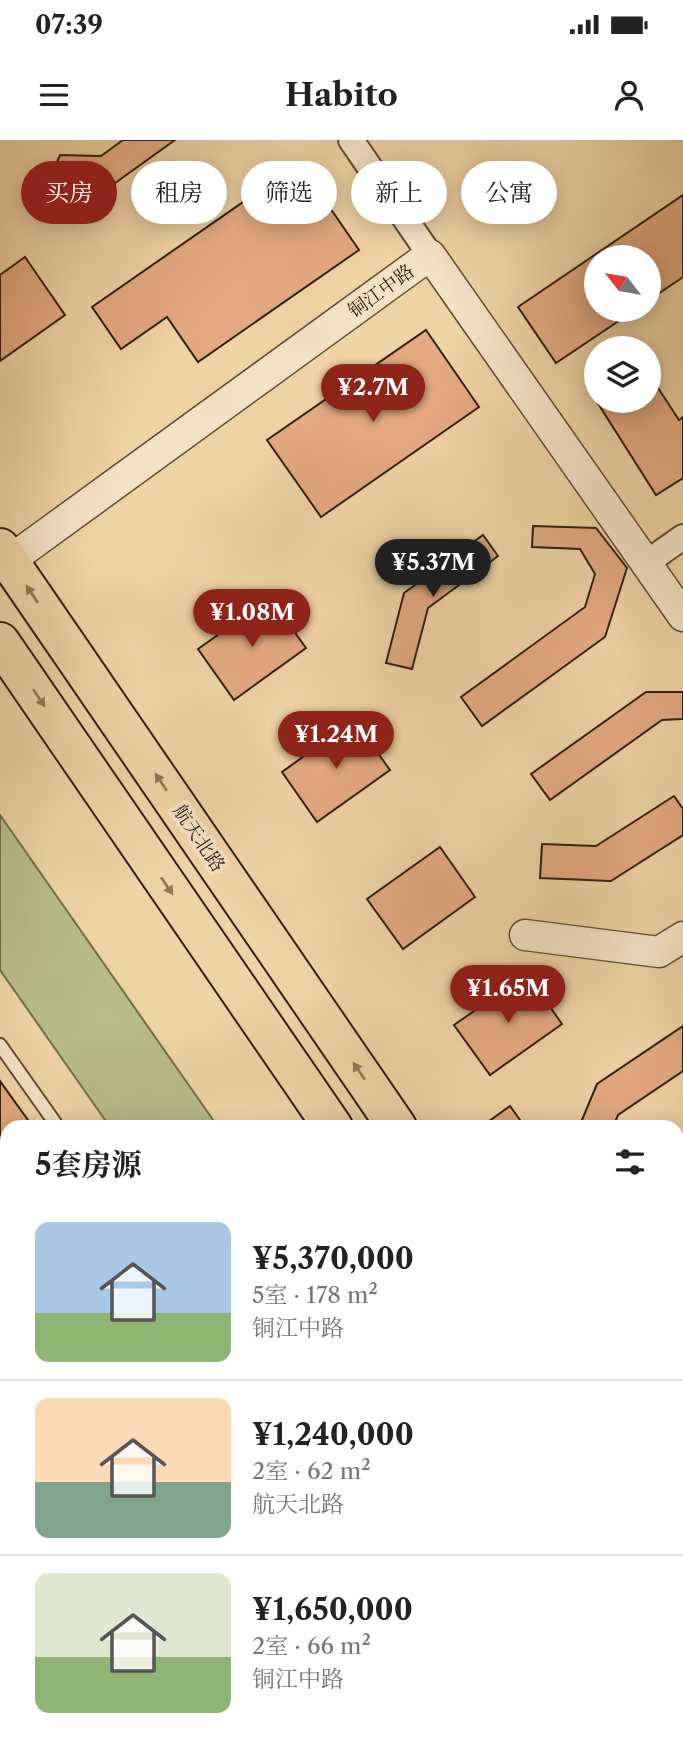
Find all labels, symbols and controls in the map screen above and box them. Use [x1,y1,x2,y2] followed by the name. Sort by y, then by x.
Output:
[35,9,103,41] text: 07:39
[285,75,398,114] text: Habito
[35,76,73,114] icon: menu
[610,76,648,114] icon: person
[21,161,117,224] chip: 买房
[131,161,227,224] chip: 租房
[241,161,337,224] chip: 筛选
[351,161,447,224] chip: 新上
[461,161,557,224] chip: 公寓
[584,245,662,322] north arrow
[584,245,661,413] map controls
[343,259,419,323] street label: 铜江中路
[584,336,661,413] button: layers
[324,364,422,424] pin: ¥2.7M
[337,373,409,401] text: ¥2.7M
[376,540,490,599] pin: ¥5.37M
[391,548,475,576] text: ¥5.37M
[26,585,39,604] one-way arrow
[195,589,309,649] pin: ¥1.08M
[209,598,295,626] text: ¥1.08M
[32,689,46,707] one-way arrow
[279,712,393,771] pin: ¥1.24M
[294,720,378,748] text: ¥1.24M
[154,773,168,791] one-way arrow
[168,800,230,876] street label: 航天北路
[160,877,174,895] one-way arrow
[451,966,565,1025] pin: ¥1.65M
[466,974,550,1002] text: ¥1.65M
[352,1062,366,1080] one-way arrow
[611,1143,649,1181] icon: filters
[35,1146,142,1183] text: 5套房源
[252,1240,414,1277] text: ¥5,370,000
[91,1250,175,1334] icon: home
[252,1281,378,1309] text: 5室 · 178 m²
[252,1314,344,1342] text: 铜江中路
[252,1416,414,1453] text: ¥1,240,000
[91,1426,175,1510] icon: home
[252,1457,371,1485] text: 2室 · 62 m²
[252,1490,344,1518] text: 航天北路
[252,1591,413,1628] text: ¥1,650,000
[91,1601,175,1685] icon: home
[252,1632,371,1660] text: 2室 · 66 m²
[252,1665,344,1693] text: 铜江中路

